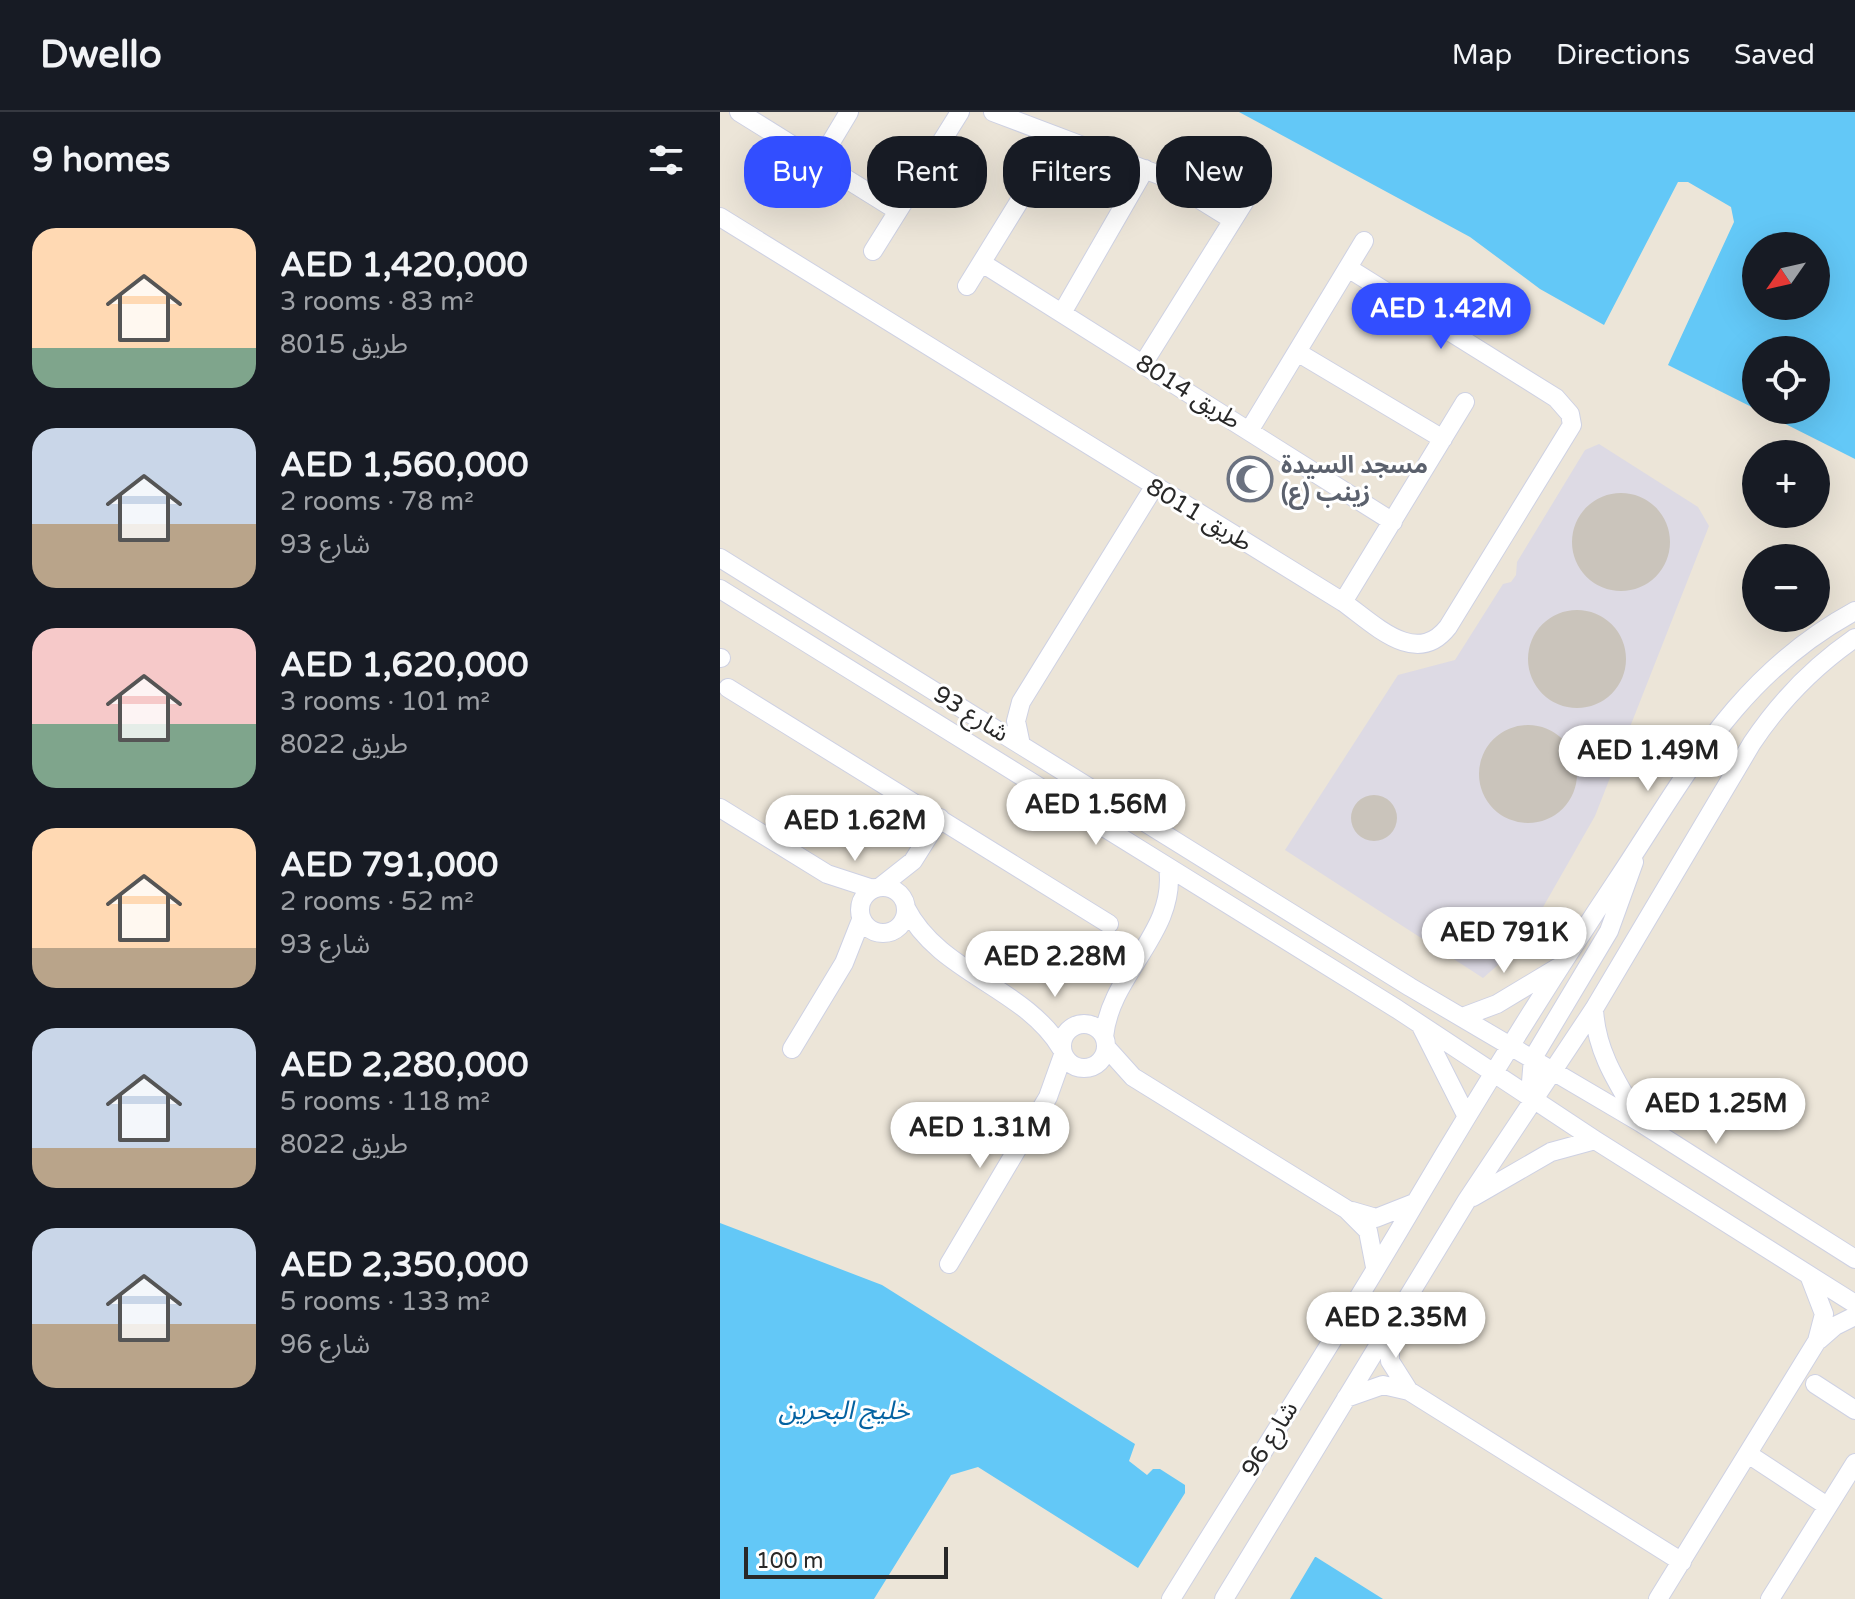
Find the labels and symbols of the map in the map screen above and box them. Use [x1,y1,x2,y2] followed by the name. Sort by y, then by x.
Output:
[1742,232,1830,320] north arrow
[1349,283,1533,351] pin: AED 1.42M
[1130,348,1246,436] street label: طريق 8014
[1281,451,1428,510] place label: مسجد السيدة زينب (ع)
[1226,455,1274,503] mosque icon: مسجد السيدة زينب (ع)
[1141,472,1257,558] street label: طريق 8011
[927,680,1014,750] street label: شارع 93
[1556,725,1740,793] pin: AED 1.49M
[1004,779,1188,847] pin: AED 1.56M
[763,795,947,863] pin: AED 1.62M
[1421,907,1587,975] pin: AED 791K
[963,931,1147,999] pin: AED 2.28M
[1624,1078,1808,1146] pin: AED 1.25M
[888,1102,1072,1170] pin: AED 1.31M
[1304,1292,1488,1360] pin: AED 2.35M
[778,1395,910,1430] water label: خليج البحرين
[1236,1396,1306,1483] street label: شارع 96
[744,1543,948,1579] scale bar

